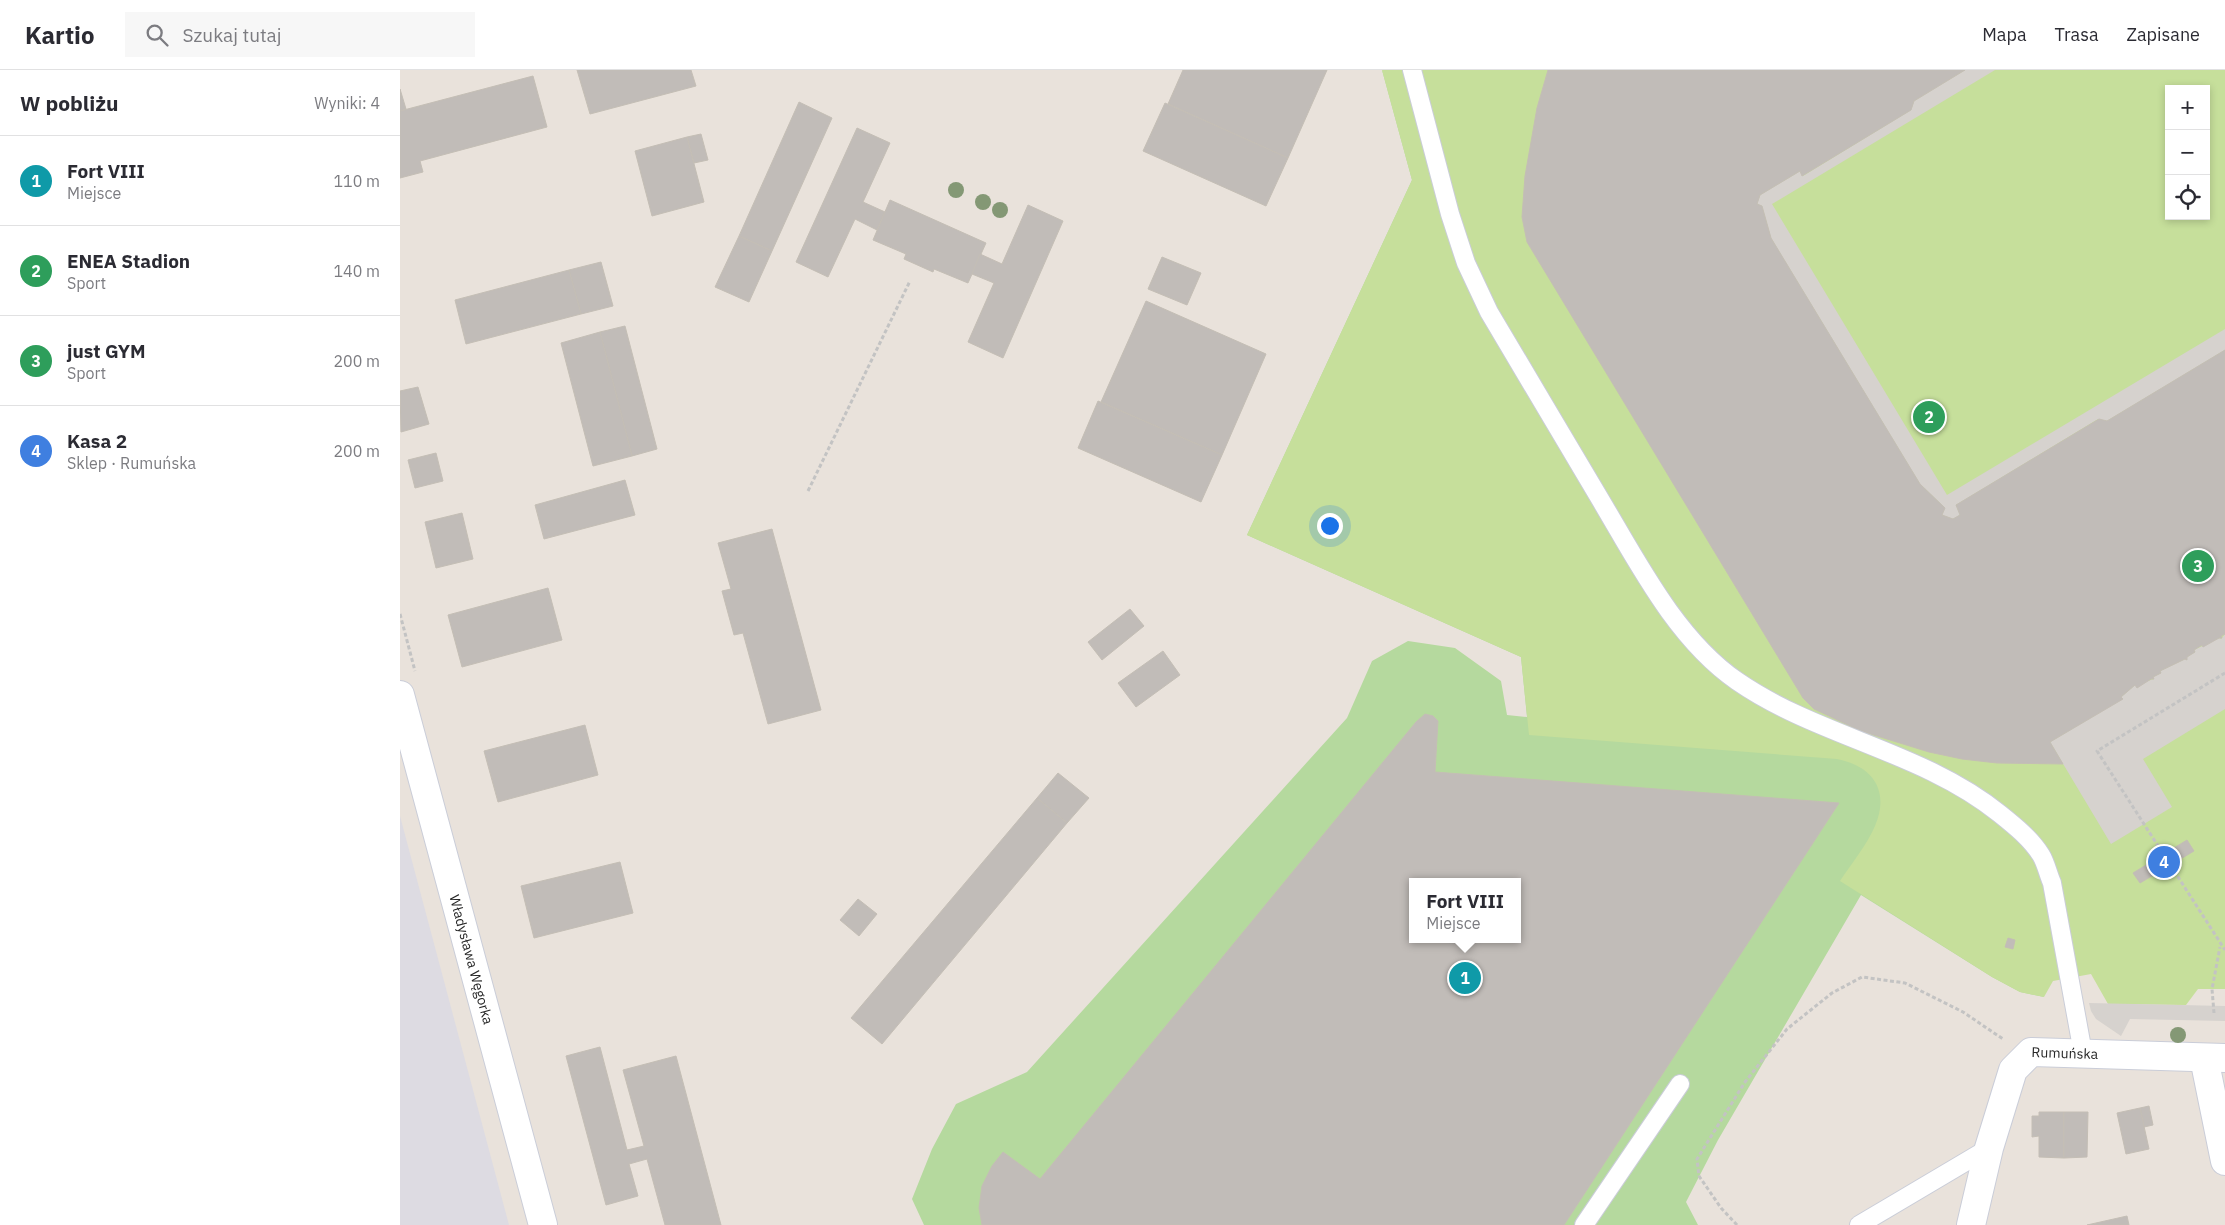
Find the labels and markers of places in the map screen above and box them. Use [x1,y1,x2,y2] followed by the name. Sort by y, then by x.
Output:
[1913,398,1945,436] pin: 2
[2182,547,2214,585] pin: 3
[2148,843,2180,881] pin: 4
[1449,959,1481,997] pin: 1

